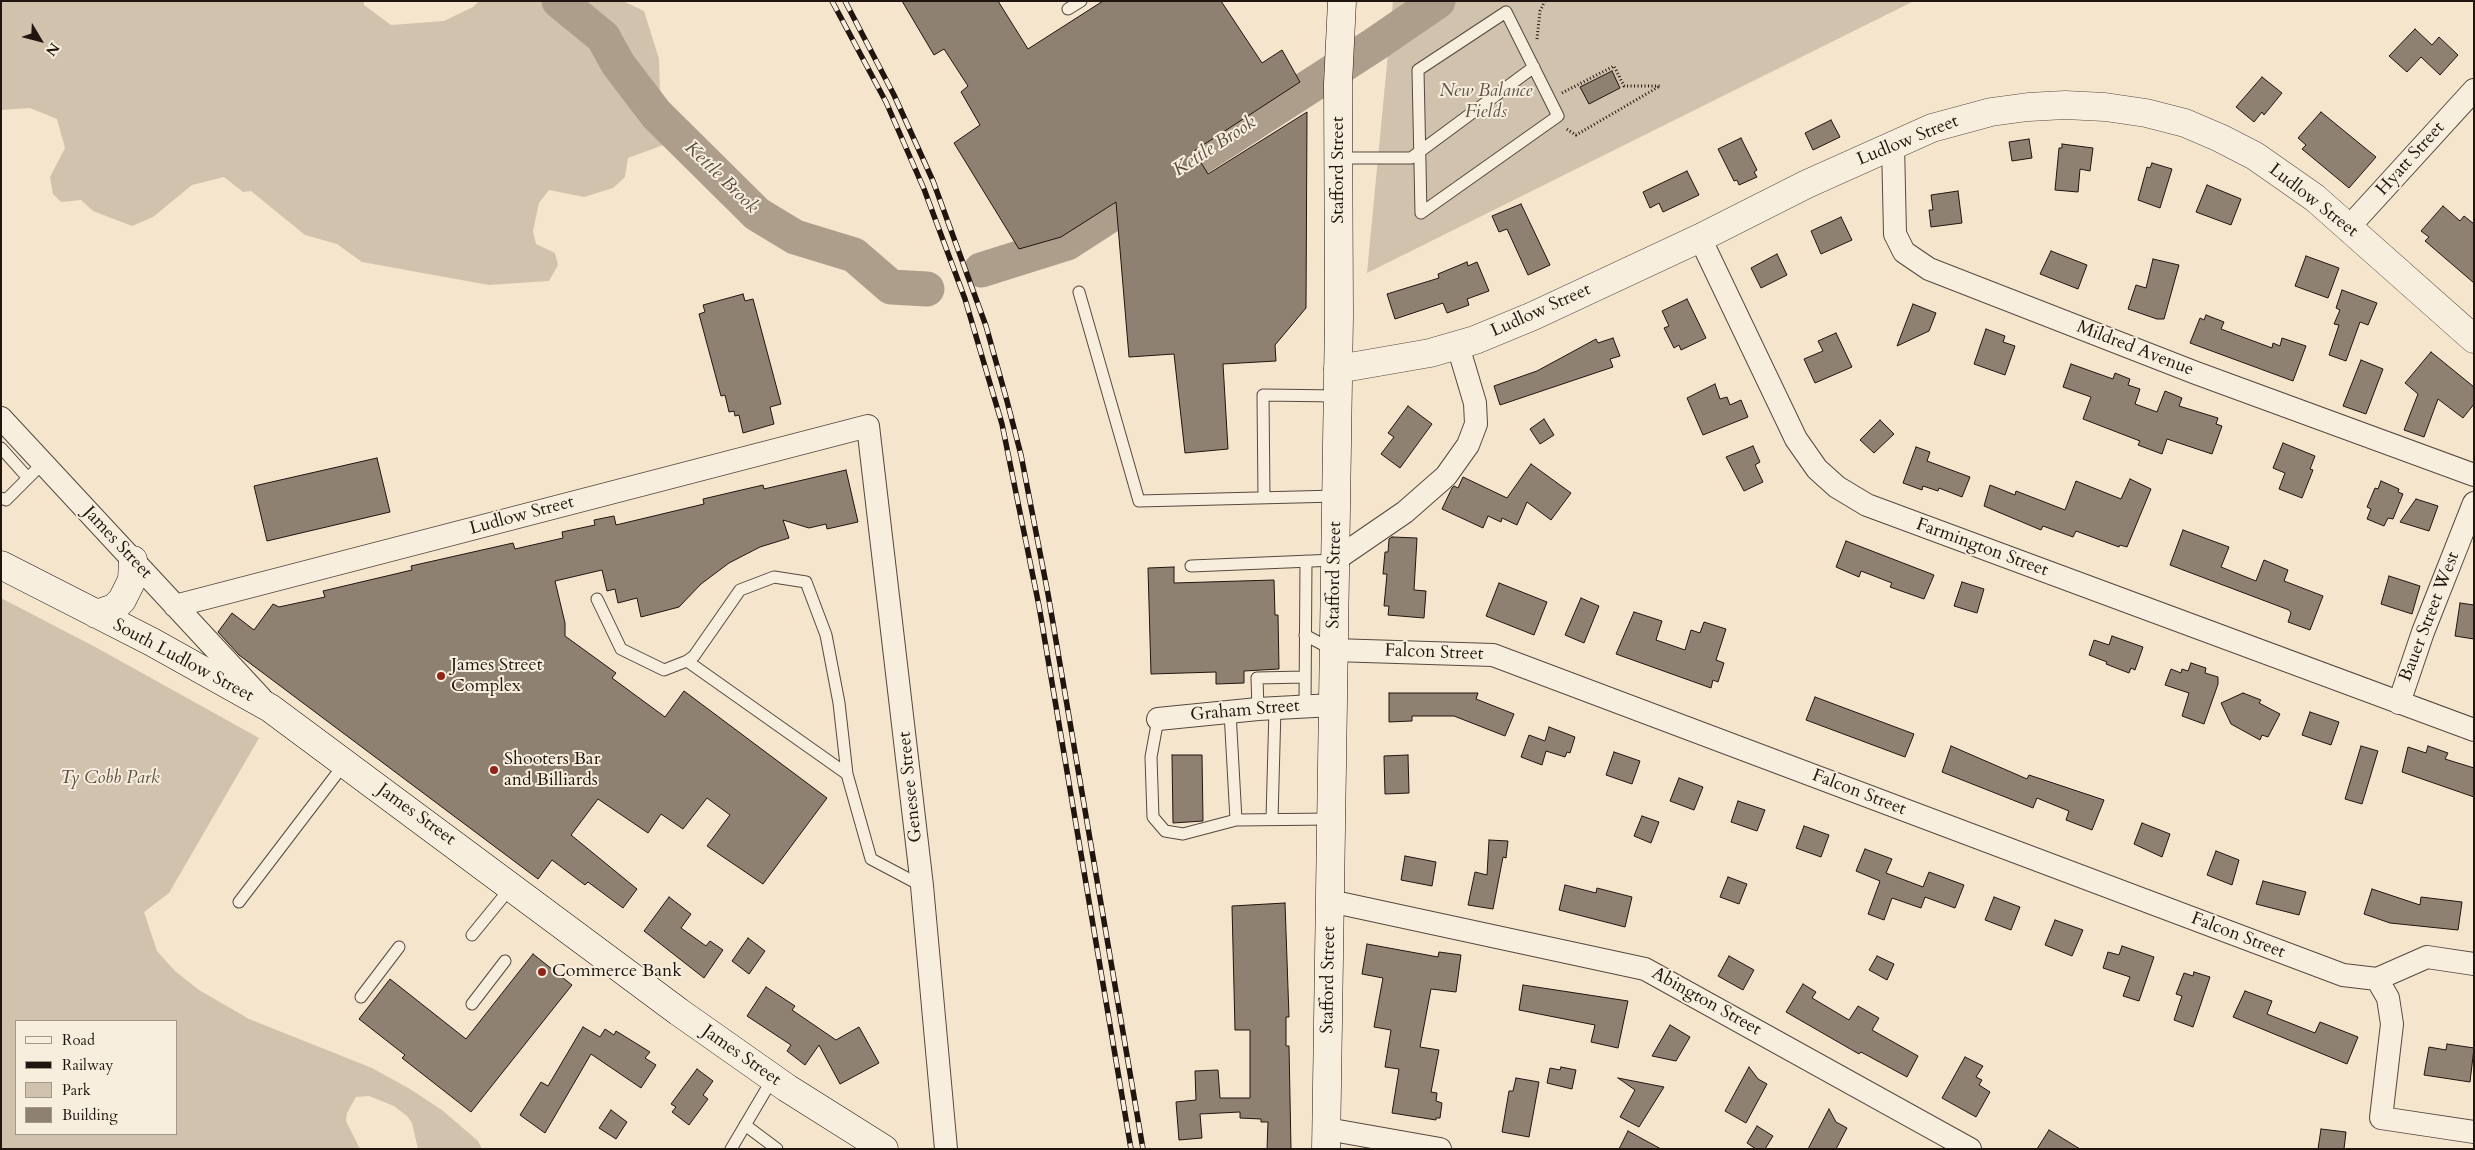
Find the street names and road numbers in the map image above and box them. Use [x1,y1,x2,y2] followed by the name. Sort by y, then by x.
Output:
[1854,111,1962,171] street label: Ludlow Street
[1328,116,1350,224] street label: Stafford Street
[2372,118,2450,200] street label: Hyatt Street
[2264,159,2362,243] street label: Ludlow Street
[1488,279,1594,343] street label: Ludlow Street
[2073,317,2197,381] street label: Mildred Avenue
[467,492,577,540] street label: Ludlow Street
[78,502,156,584] street label: James Street
[1913,514,2051,582] street label: Farmington Street
[1323,521,1347,629] street label: Stafford Street
[2395,549,2465,685] street label: Bauer Street West
[109,615,257,707] street label: South Ludlow Street
[1384,640,1484,666] street label: Falcon Street
[1189,695,1301,727] street label: Graham Street
[894,731,928,843] street label: Genesee Street
[1809,765,1909,821] street label: Falcon Street
[373,779,459,851] street label: James Street
[2188,908,2288,964] street label: Falcon Street
[1317,926,1341,1034] street label: Stafford Street
[1648,963,1764,1041] street label: Abington Street
[697,1021,785,1091] street label: James Street

